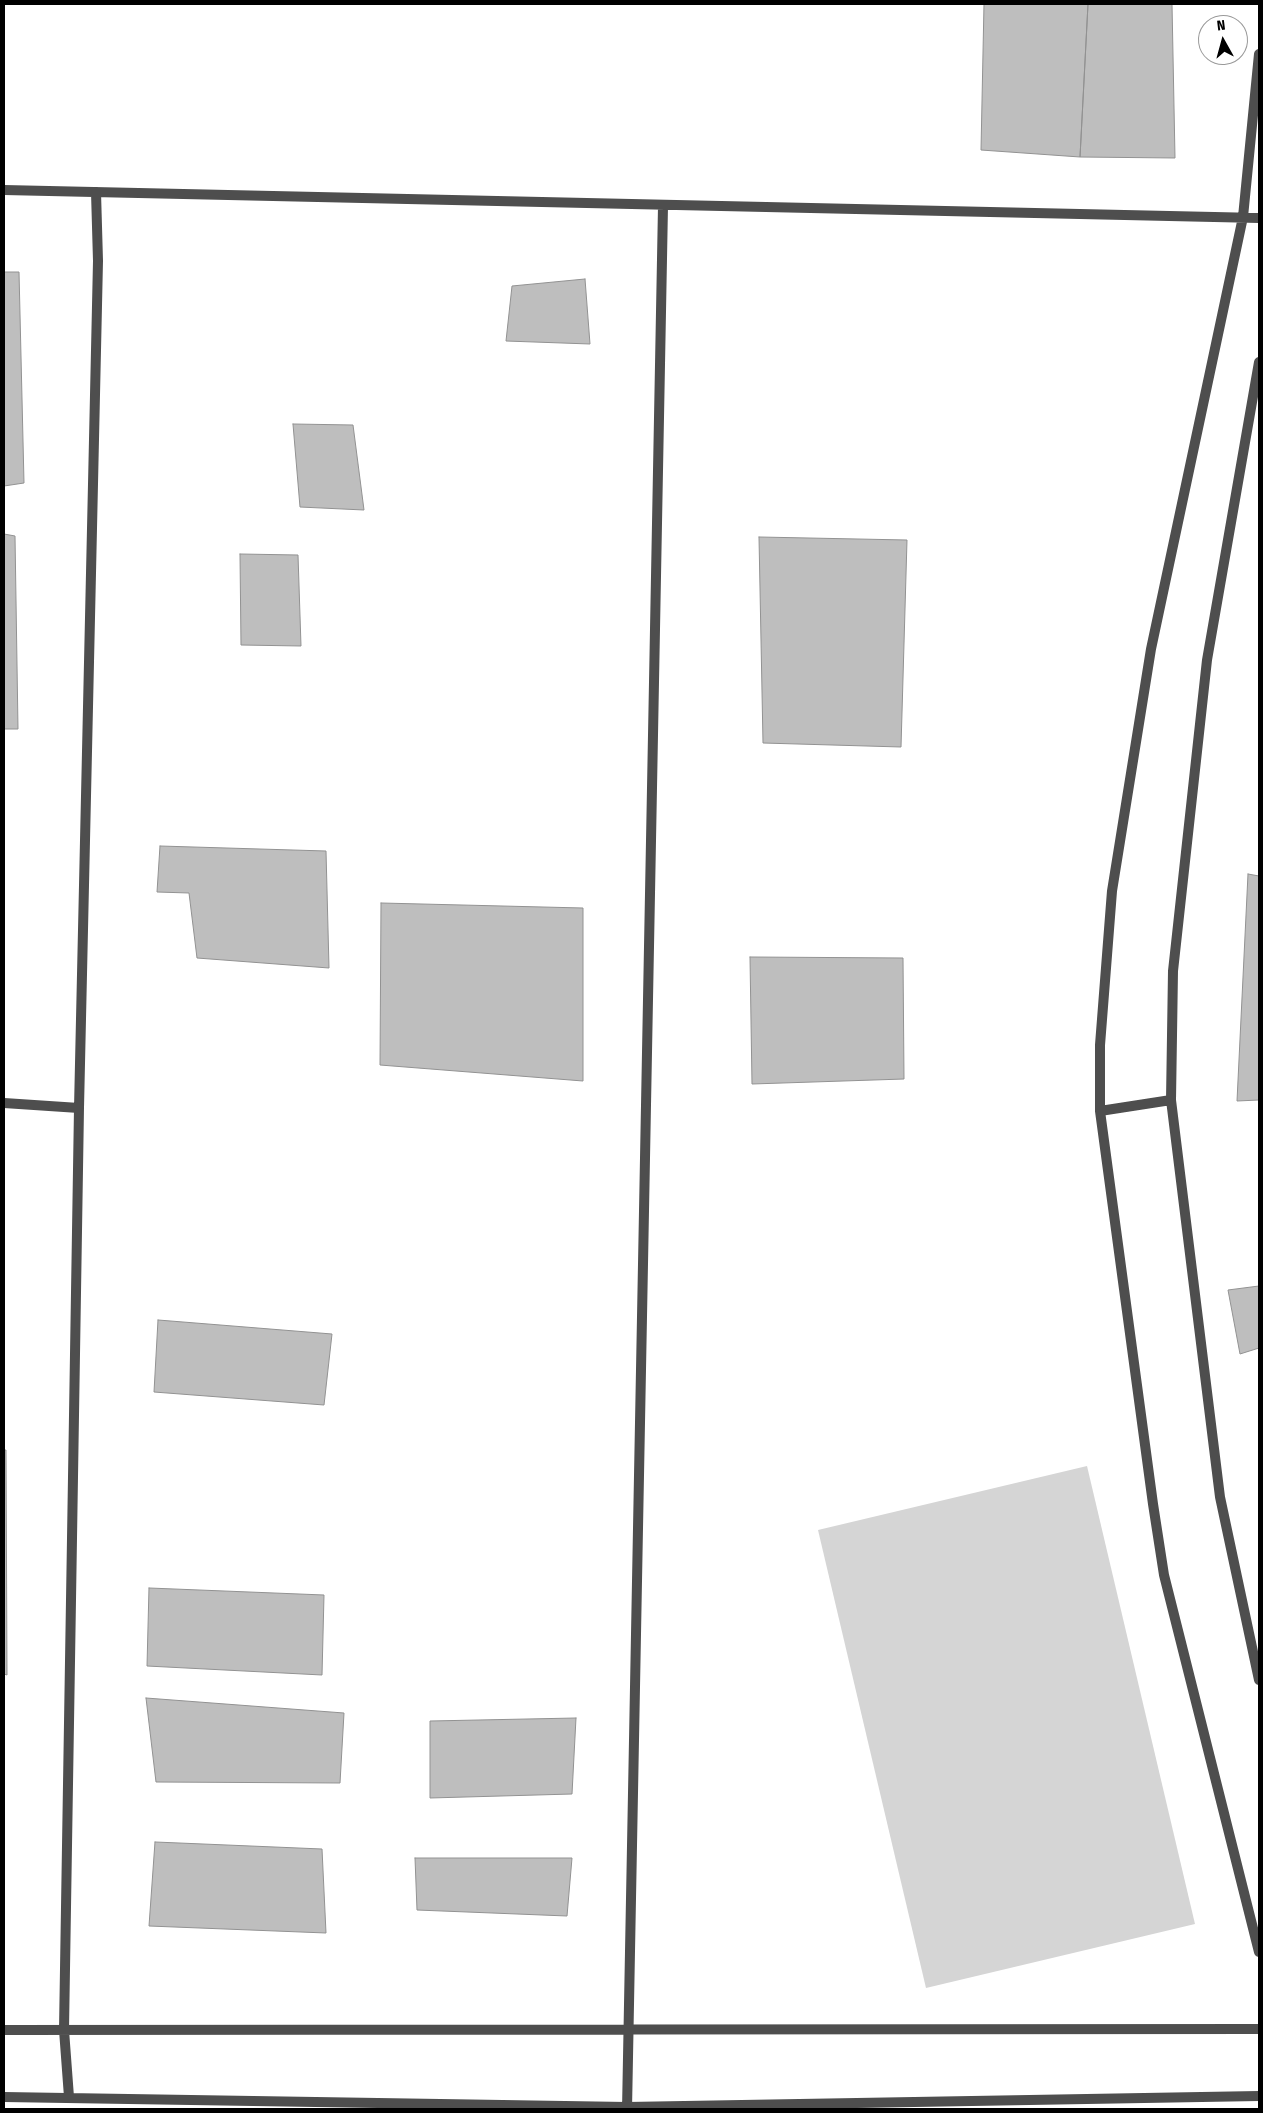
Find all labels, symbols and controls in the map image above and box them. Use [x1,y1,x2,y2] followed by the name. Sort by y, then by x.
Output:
[1198,15,1248,65] north arrow
[1216,17,1226,35] text: N

